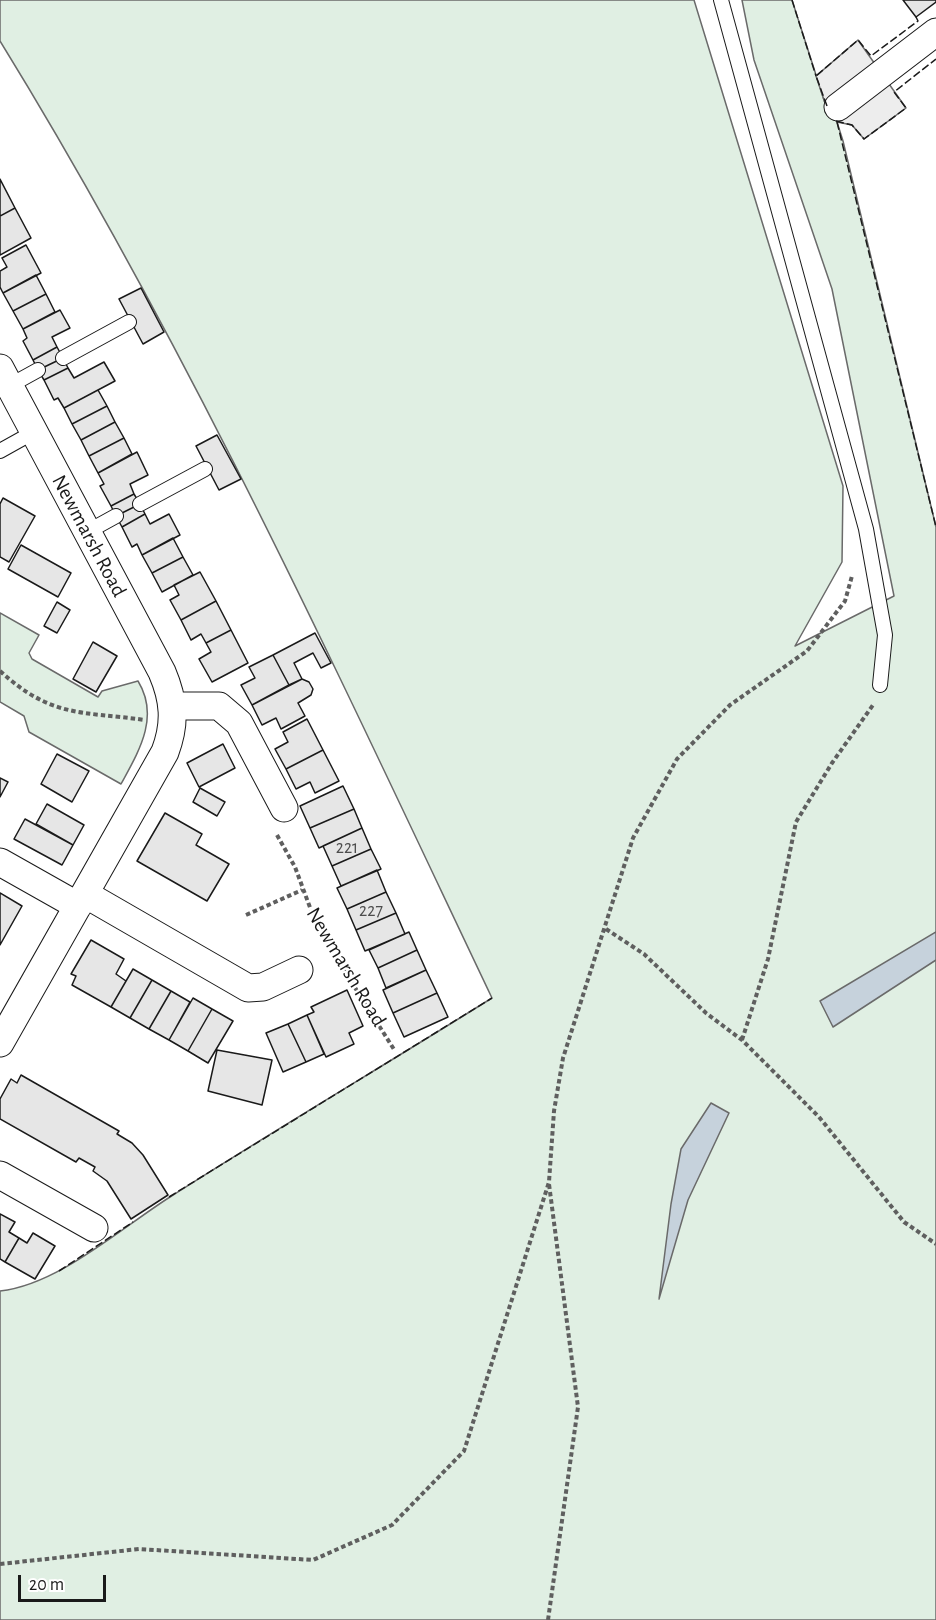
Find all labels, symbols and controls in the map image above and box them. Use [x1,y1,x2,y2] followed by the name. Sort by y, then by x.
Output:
[46,471,132,601] street label: Newmarsh Road
[336,837,358,859] house number: 221
[359,900,383,922] house number: 227
[300,903,392,1031] street label: Newmarsh Road
[21,1563,110,1601] scale bar
[29,1576,64,1594] text: 20 m

